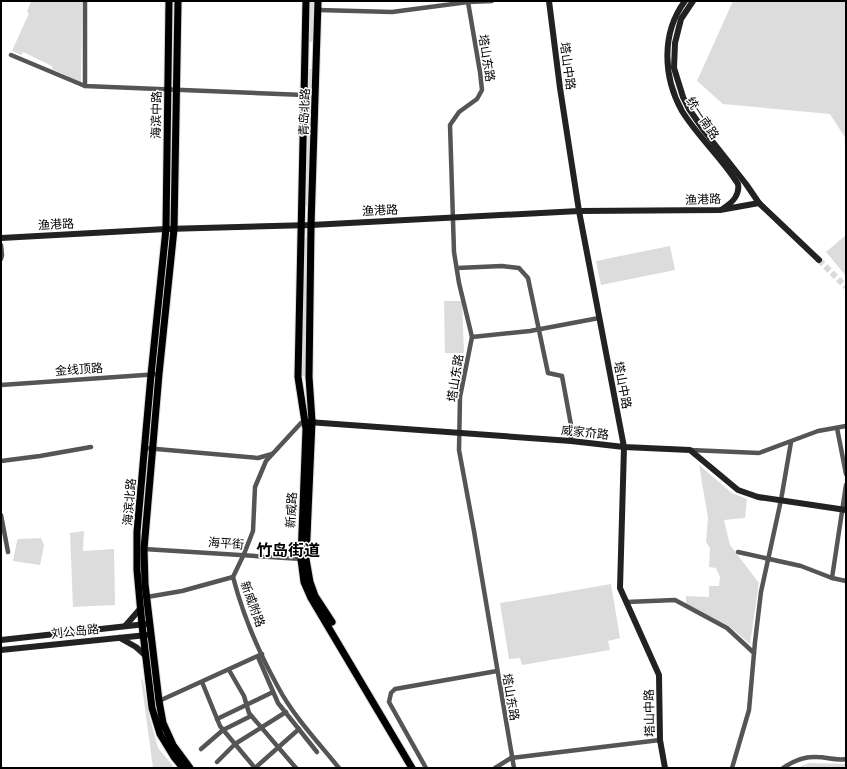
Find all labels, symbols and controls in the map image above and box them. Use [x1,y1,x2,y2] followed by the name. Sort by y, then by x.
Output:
[476,33,498,83] street label: 塔山东路
[557,41,579,91] street label: 塔山中路
[296,88,312,136] street label: 青岛北路
[148,91,164,139] street label: 海滨中路
[683,94,723,142] street label: 统一南路
[685,191,721,207] street label: 渔港路
[362,202,398,218] street label: 渔港路
[38,216,74,232] street label: 渔港路
[444,353,466,403] street label: 塔山东路
[55,360,103,378] street label: 金线顶路
[611,360,635,410] street label: 塔山中路
[560,422,610,442] street label: 威家夼路
[119,477,139,527] street label: 海滨北路
[283,492,299,528] street label: 新威路
[208,534,244,552] street label: 海平街
[256,541,320,560] district label: 竹岛街道
[238,579,268,629] street label: 新威附路
[50,621,100,641] street label: 刘公岛路
[499,672,523,722] street label: 塔山东路
[641,689,657,737] street label: 塔山中路

